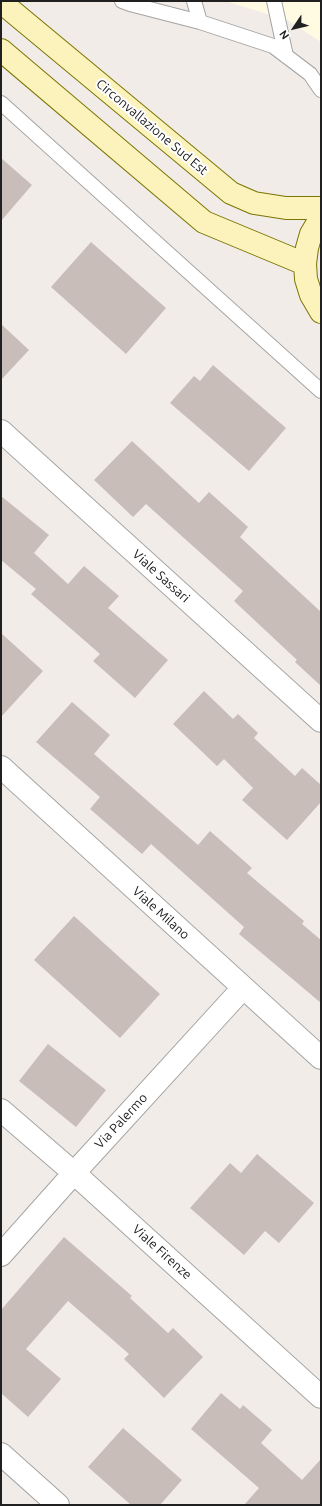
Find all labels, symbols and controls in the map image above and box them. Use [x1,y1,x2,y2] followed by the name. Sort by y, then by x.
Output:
[274,8,314,48] north arrow
[277,28,291,42] text: N
[93,76,211,178] street label: Circonvallazione Sud Est
[129,546,193,606] street label: Viale Sassari
[129,883,193,943] street label: Viale Milano
[91,1090,151,1152] street label: Via Palermo
[129,1221,195,1283] street label: Viale Firenze

